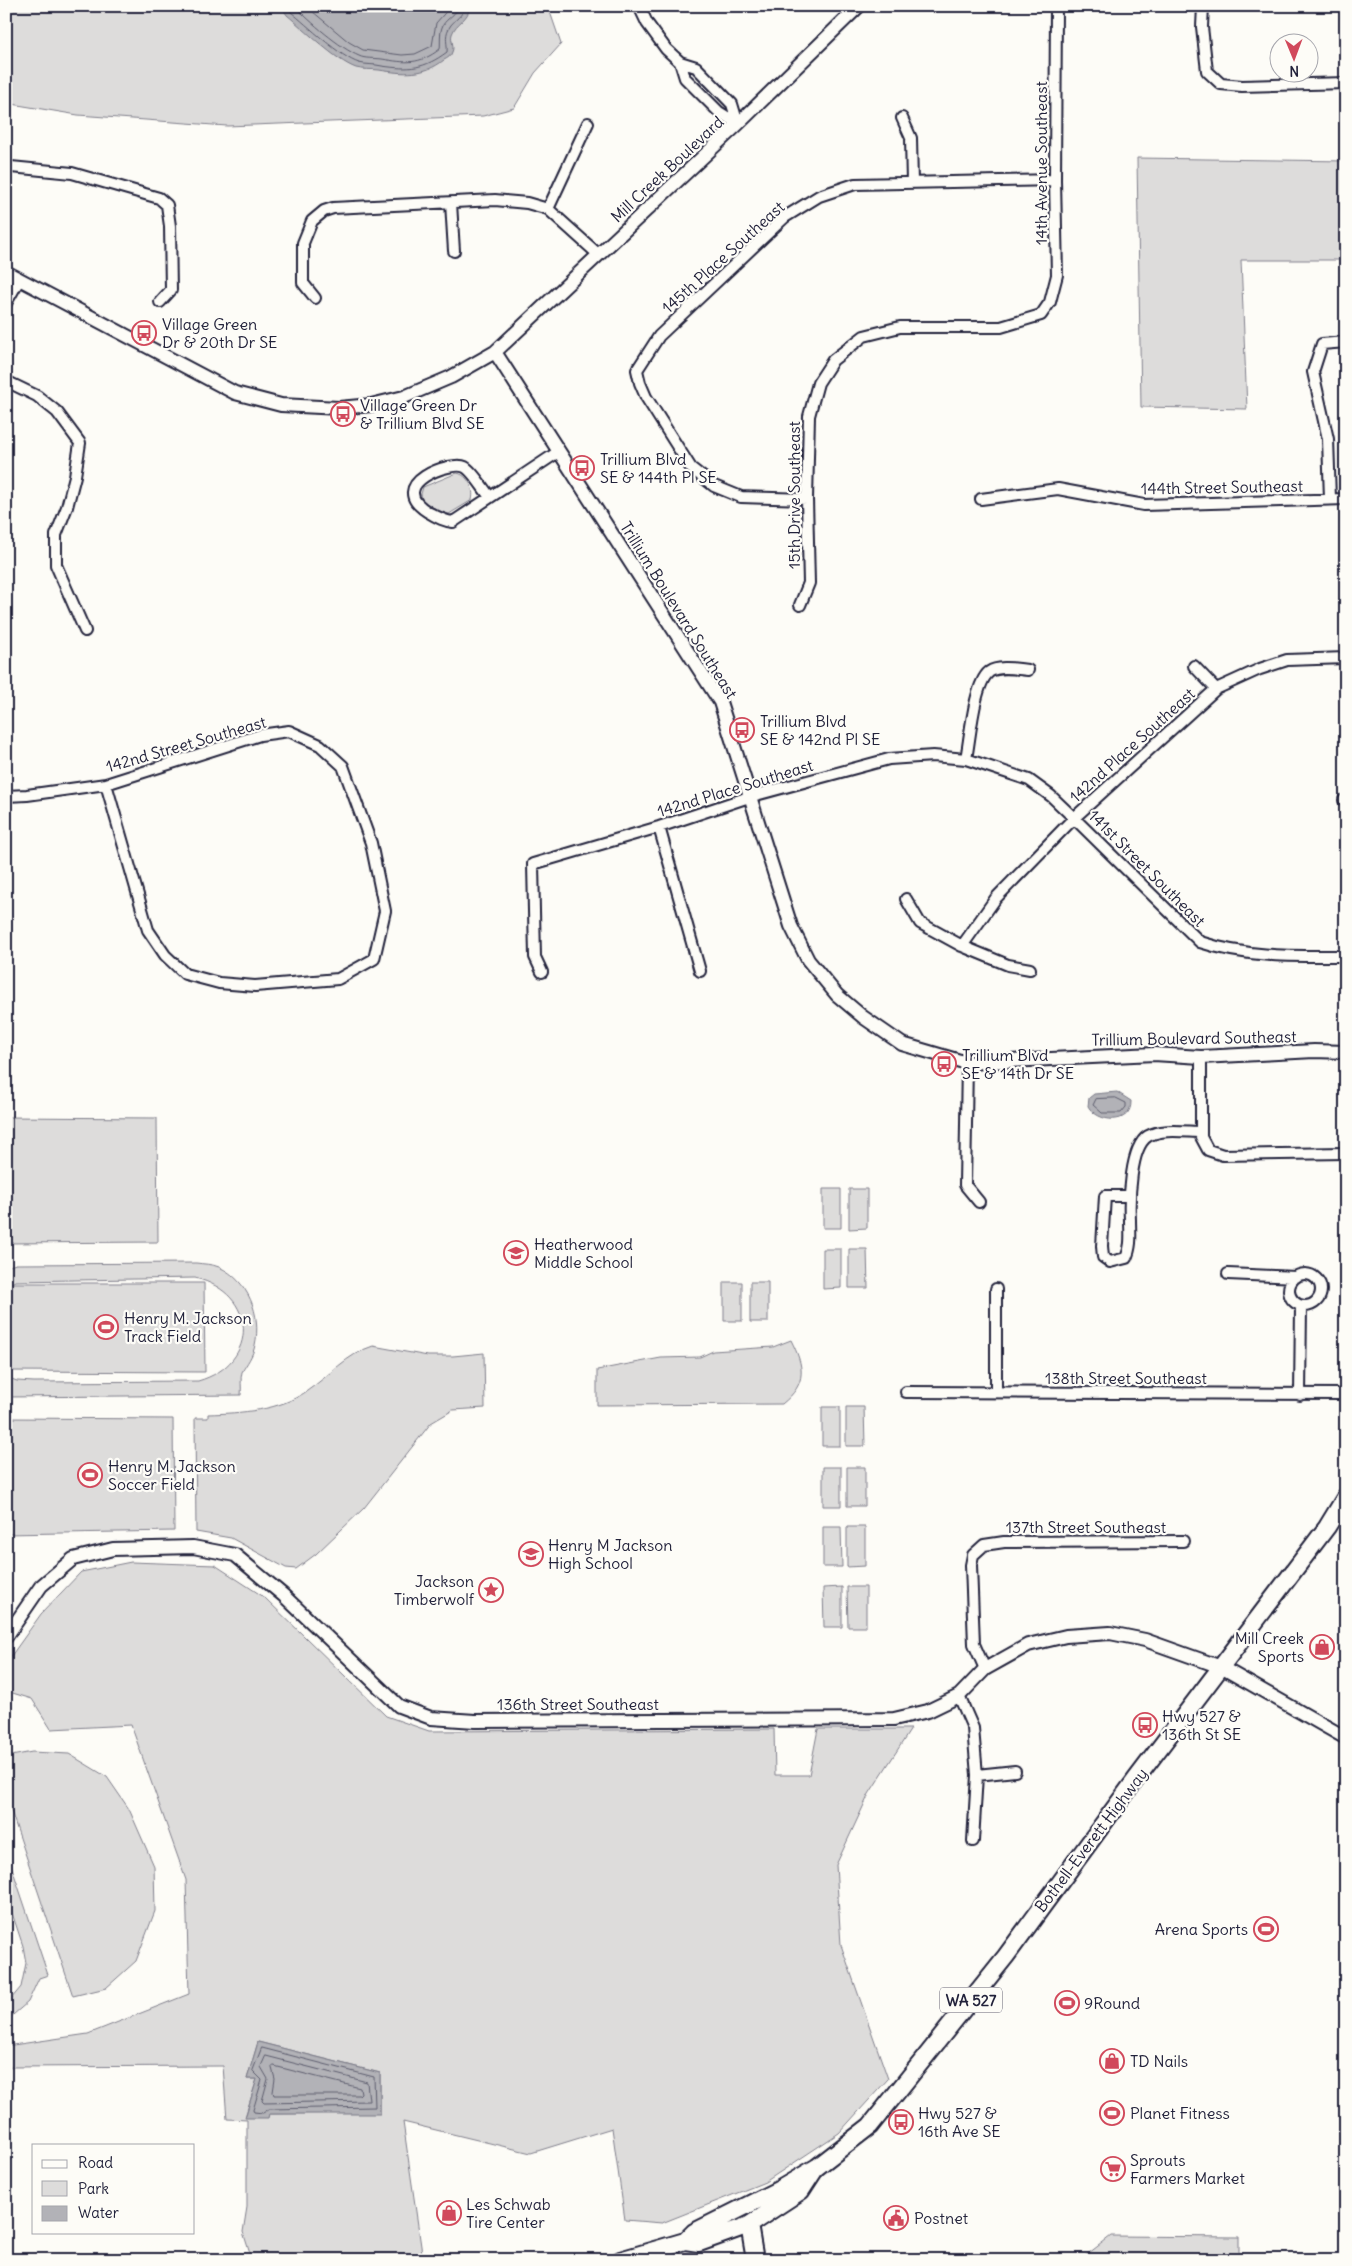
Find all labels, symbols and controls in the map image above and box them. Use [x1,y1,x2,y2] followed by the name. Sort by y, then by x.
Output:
[1270,32,1320,82] north arrow
[1289,62,1299,80] text: N
[1031,81,1051,245] street label: 14th Avenue Southeast
[607,112,727,226] street label: Mill Creek Boulevard
[658,196,789,317] street label: 145th Place Southeast
[162,314,277,352] place label: Village Green Dr & 20th Dr SE
[131,320,157,346] bus stop icon: Village Green Dr & 20th Dr SE
[360,395,485,433] place label: Village Green Dr & Trillium Blvd SE
[330,401,356,427] bus stop icon: Village Green Dr & Trillium Blvd SE
[784,420,804,569] street label: 15th Drive Southeast
[600,449,717,487] place label: Trillium Blvd SE & 144th Pl SE
[569,455,595,481] bus stop icon: Trillium Blvd SE & 144th Pl SE
[1141,476,1304,498] street label: 144th Street Southeast
[616,518,742,703] street label: Trillium Boulevard Southeast
[1065,683,1199,807] street label: 142nd Place Southeast
[104,711,269,776] street label: 142nd Street Southeast
[760,711,880,749] place label: Trillium Blvd SE & 142nd Pl SE
[729,717,755,743] bus stop icon: Trillium Blvd SE & 142nd Pl SE
[655,755,816,821] street label: 142nd Place Southeast
[1084,805,1210,931] street label: 141st Street Southeast
[1091,1026,1297,1050] street label: Trillium Boulevard Southeast
[962,1045,1074,1083] place label: Trillium Blvd SE & 14th Dr SE
[931,1051,957,1077] bus stop icon: Trillium Blvd SE & 14th Dr SE
[534,1234,633,1272] place label: Heatherwood Middle School
[503,1240,529,1266] school or university icon: Heatherwood Middle School
[124,1308,252,1346] place label: Henry M. Jackson Track Field
[93,1314,119,1340] sports icon: Henry M. Jackson Track Field
[1045,1368,1208,1388] street label: 138th Street Southeast
[108,1456,236,1494] place label: Henry M. Jackson Soccer Field
[77,1462,103,1488] sports icon: Henry M. Jackson Soccer Field
[1006,1517,1167,1537] street label: 137th Street Southeast
[548,1535,672,1573] place label: Henry M Jackson High School
[518,1541,544,1567] school or university icon: Henry M Jackson High School
[394,1571,475,1609] place label: Jackson Timberwolf
[478,1577,504,1603] place icon: Jackson Timberwolf
[1235,1628,1304,1666] place label: Mill Creek Sports
[1309,1634,1335,1660] shop icon: Mill Creek Sports
[497,1694,660,1714] street label: 136th Street Southeast
[1162,1706,1241,1744] place label: Hwy 527 & 136th St SE
[1132,1712,1158,1738] bus stop icon: Hwy 527 & 136th St SE
[1030,1764,1152,1916] street label: Bothell-Everett Highway
[1253,1916,1279,1942] sports icon: Arena Sports
[1155,1919,1248,1939] place label: Arena Sports
[940,1988,1002,2012] road number: WA 527
[1054,1990,1080,2016] sports icon: 9Round
[1084,1993,1140,2013] place label: 9Round
[1099,2048,1125,2074] shop icon: TD Nails
[1130,2051,1188,2071] place label: TD Nails
[1099,2100,1125,2126] sports icon: Planet Fitness
[918,2103,1001,2141] place label: Hwy 527 & 16th Ave SE
[1130,2103,1230,2123] place label: Planet Fitness
[888,2109,914,2135] bus stop icon: Hwy 527 & 16th Ave SE
[32,2144,195,2234] legend
[1130,2150,1245,2188] place label: Sprouts Farmers Market
[78,2153,113,2172] text: Road
[1100,2156,1126,2182] supermarket icon: Sprouts Farmers Market
[78,2179,109,2198] text: Park
[466,2194,551,2232] place label: Les Schwab Tire Center
[436,2200,462,2226] shop icon: Les Schwab Tire Center
[78,2203,119,2222] text: Water
[883,2205,909,2231] public building icon: Postnet
[914,2208,969,2228] place label: Postnet

